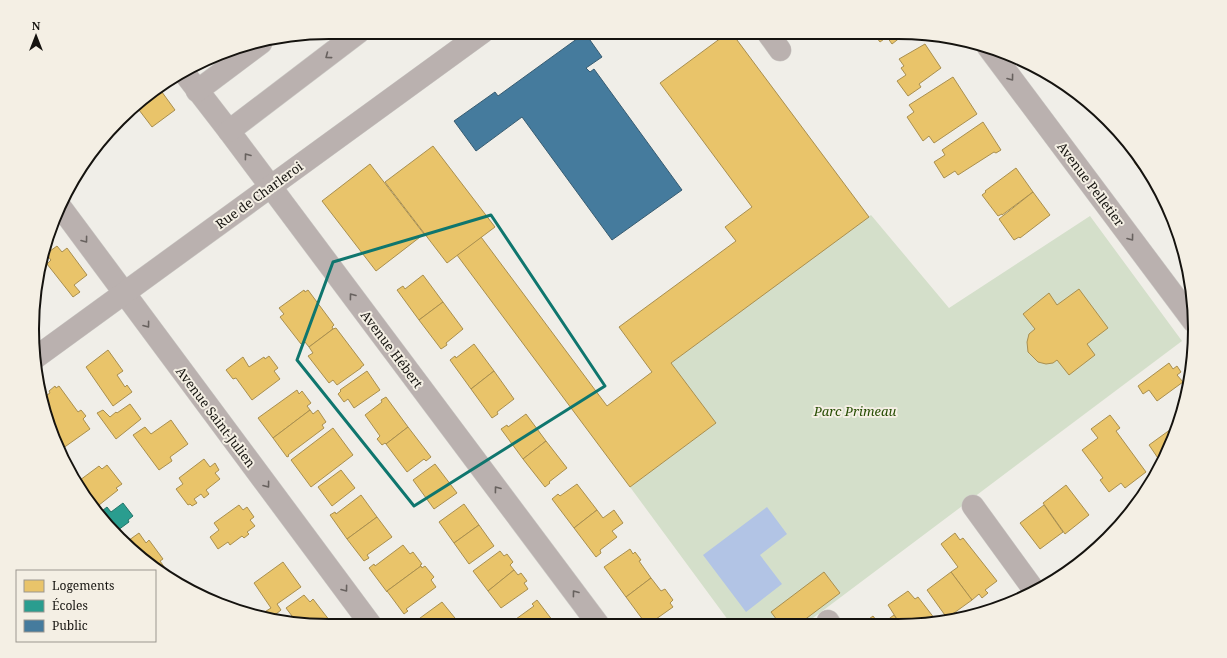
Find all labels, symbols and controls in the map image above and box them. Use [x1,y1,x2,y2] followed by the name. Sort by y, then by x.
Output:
[16,16,56,56] north arrow
[32,18,41,33] text: N
[326,51,333,58] one-way arrow
[1006,74,1014,81] one-way arrow
[1053,138,1129,230] street label: Avenue Pelletier
[245,153,252,160] one-way arrow
[212,157,306,233] street label: Rue de Charleroi
[1126,234,1134,241] one-way arrow
[80,236,87,243] one-way arrow
[349,293,356,300] one-way arrow
[357,307,427,392] street label: Avenue Hébert
[142,320,149,327] one-way arrow
[172,363,260,472] street label: Avenue Saint-Julien
[813,402,897,420] park label: Parc Primeau
[262,481,270,488] one-way arrow
[494,487,501,494] one-way arrow
[16,570,156,642] legend
[52,577,114,594] text: Logements
[340,585,347,592] one-way arrow
[572,591,579,598] one-way arrow
[52,597,88,614] text: Écoles
[52,617,88,634] text: Public

